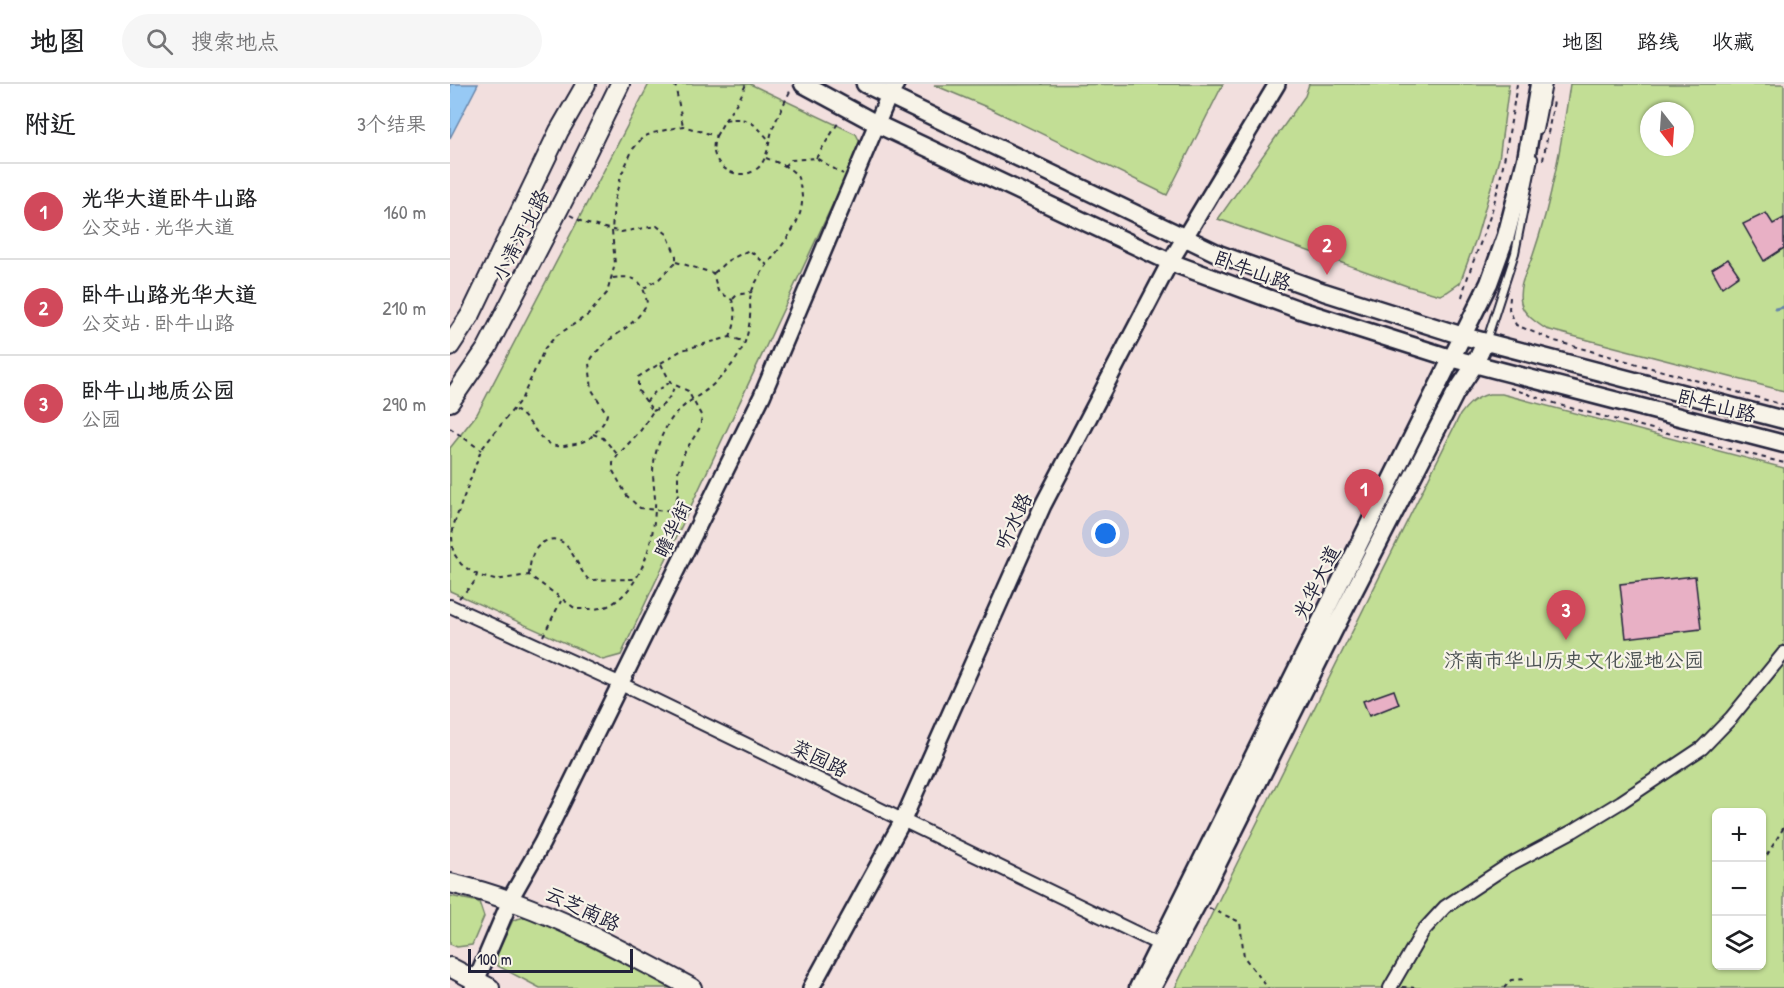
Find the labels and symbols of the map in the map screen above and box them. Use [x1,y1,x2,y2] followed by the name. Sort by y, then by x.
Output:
[1640,102,1694,156] north arrow
[485,183,555,286] street label: 小清河北路
[1308,226,1346,275] pin: 2
[1211,244,1296,297] street label: 卧牛山路
[1675,382,1760,428] street label: 卧牛山路
[1344,470,1384,519] pin: 1
[988,487,1038,554] street label: 听水路
[647,496,697,562] street label: 瞻华街
[1091,519,1120,548] your location
[1286,540,1346,624] street label: 光华大道
[1546,590,1586,640] pin: 3
[1444,646,1704,673] park label: 济南市华山历史文化湿地公园
[787,733,854,784] street label: 菜园路
[541,879,626,938] street label: 云芝南路
[468,946,633,974] scale bar

